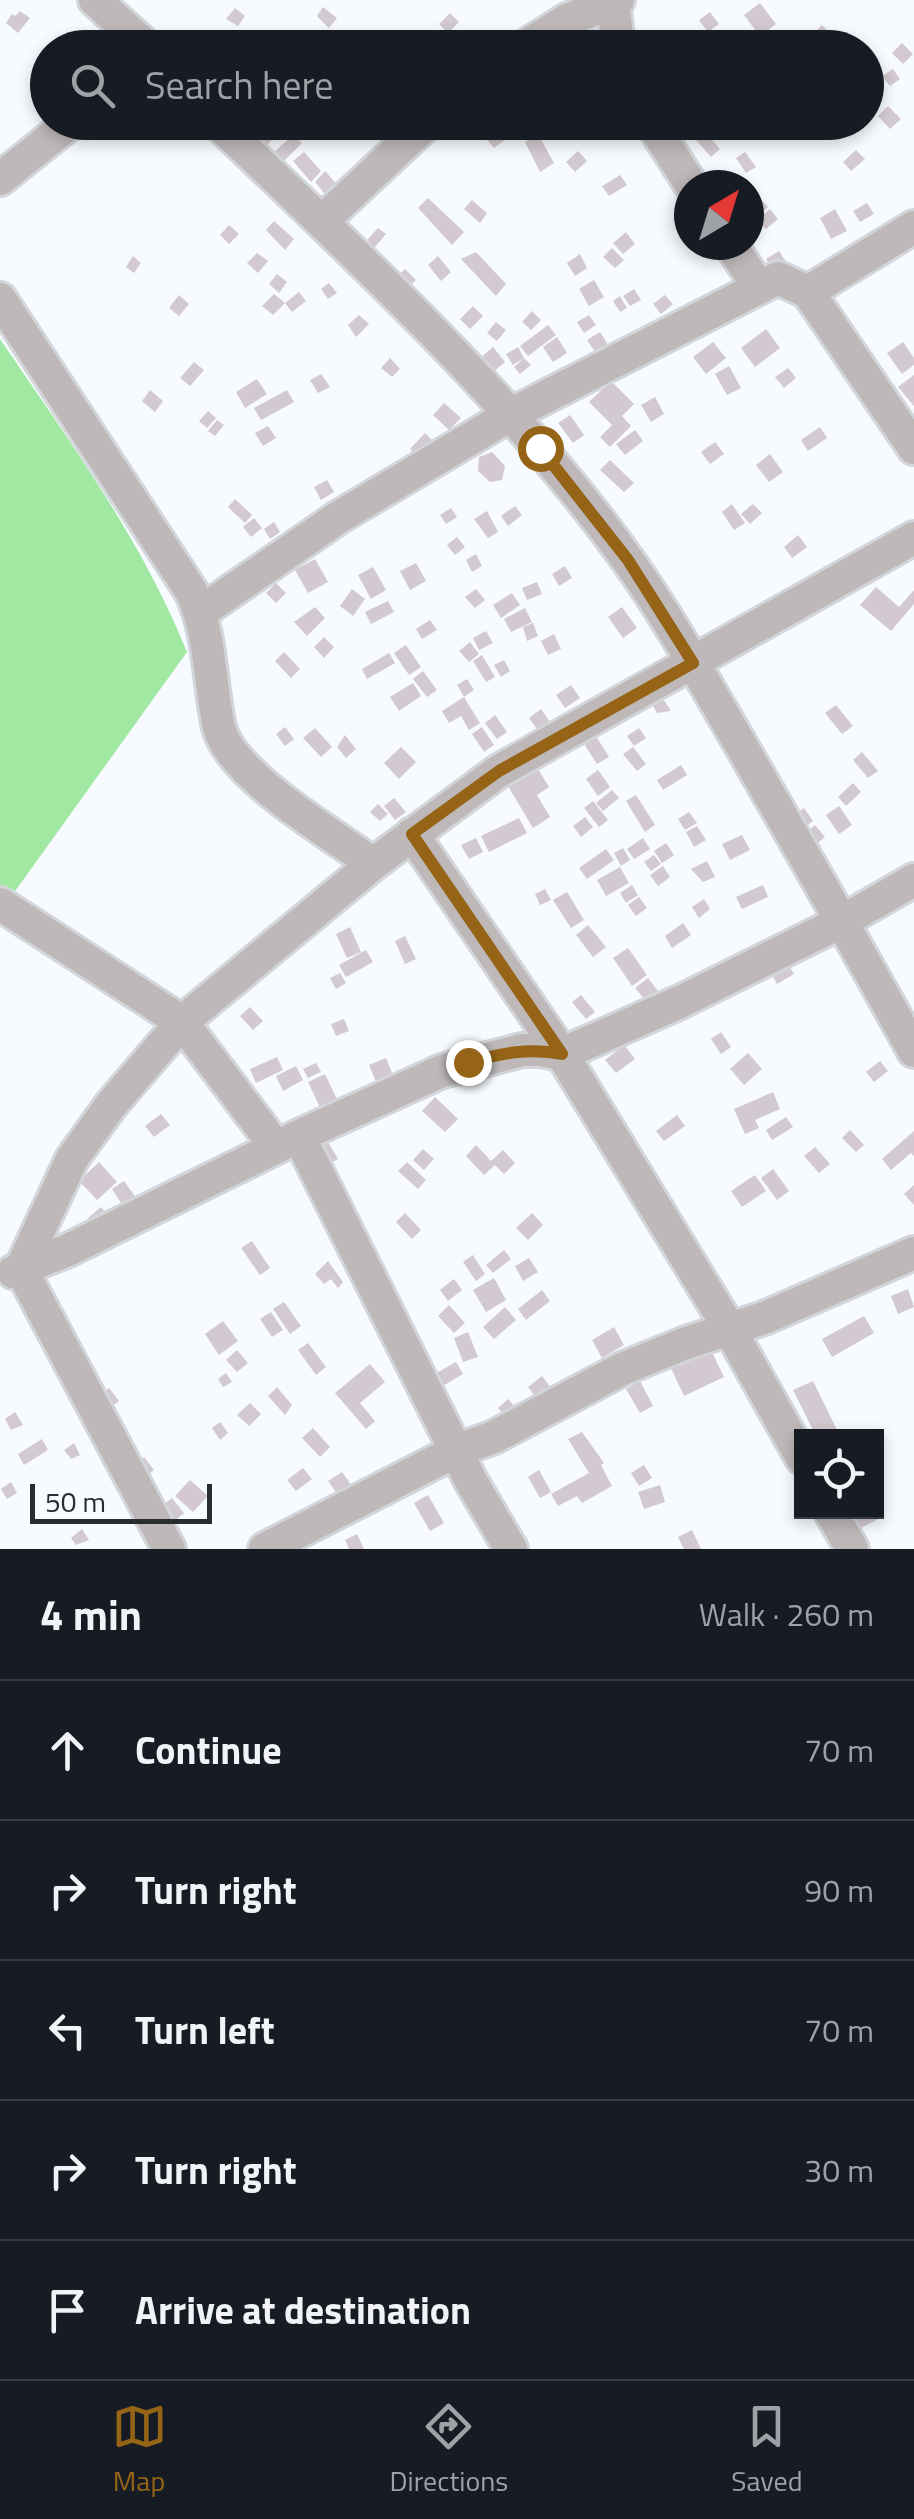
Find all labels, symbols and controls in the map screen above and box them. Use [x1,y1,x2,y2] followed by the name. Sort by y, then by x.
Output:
[30,30,884,140] search box
[145,56,333,114] text: Search here
[65,58,120,113] icon: search
[674,170,764,260] north arrow
[518,426,564,472] route start
[446,1040,492,1086] route end
[794,1429,884,1519] map controls
[794,1429,884,1519] button: locate
[30,1479,212,1524] scale bar
[45,1480,106,1523] text: 50 m
[40,1582,142,1646] text: 4 min
[699,1590,874,1638] text: Walk · 260 m
[135,1721,282,1779] text: Continue
[40,1723,95,1778] icon: ahead
[804,1726,874,1774] text: 70 m
[135,1861,297,1919] text: Turn right
[40,1863,95,1918] icon: right
[804,1866,874,1914] text: 90 m
[135,2001,275,2059] text: Turn left
[40,2003,95,2058] icon: left
[804,2006,874,2054] text: 70 m
[135,2141,297,2199] text: Turn right
[40,2143,95,2198] icon: right
[804,2146,874,2194] text: 30 m
[135,2281,471,2339] text: Arrive at destination
[40,2283,95,2338] icon: arrive
[112,2399,167,2502] tab: Map
[390,2399,508,2502] tab: Directions
[731,2399,802,2502] tab: Saved

